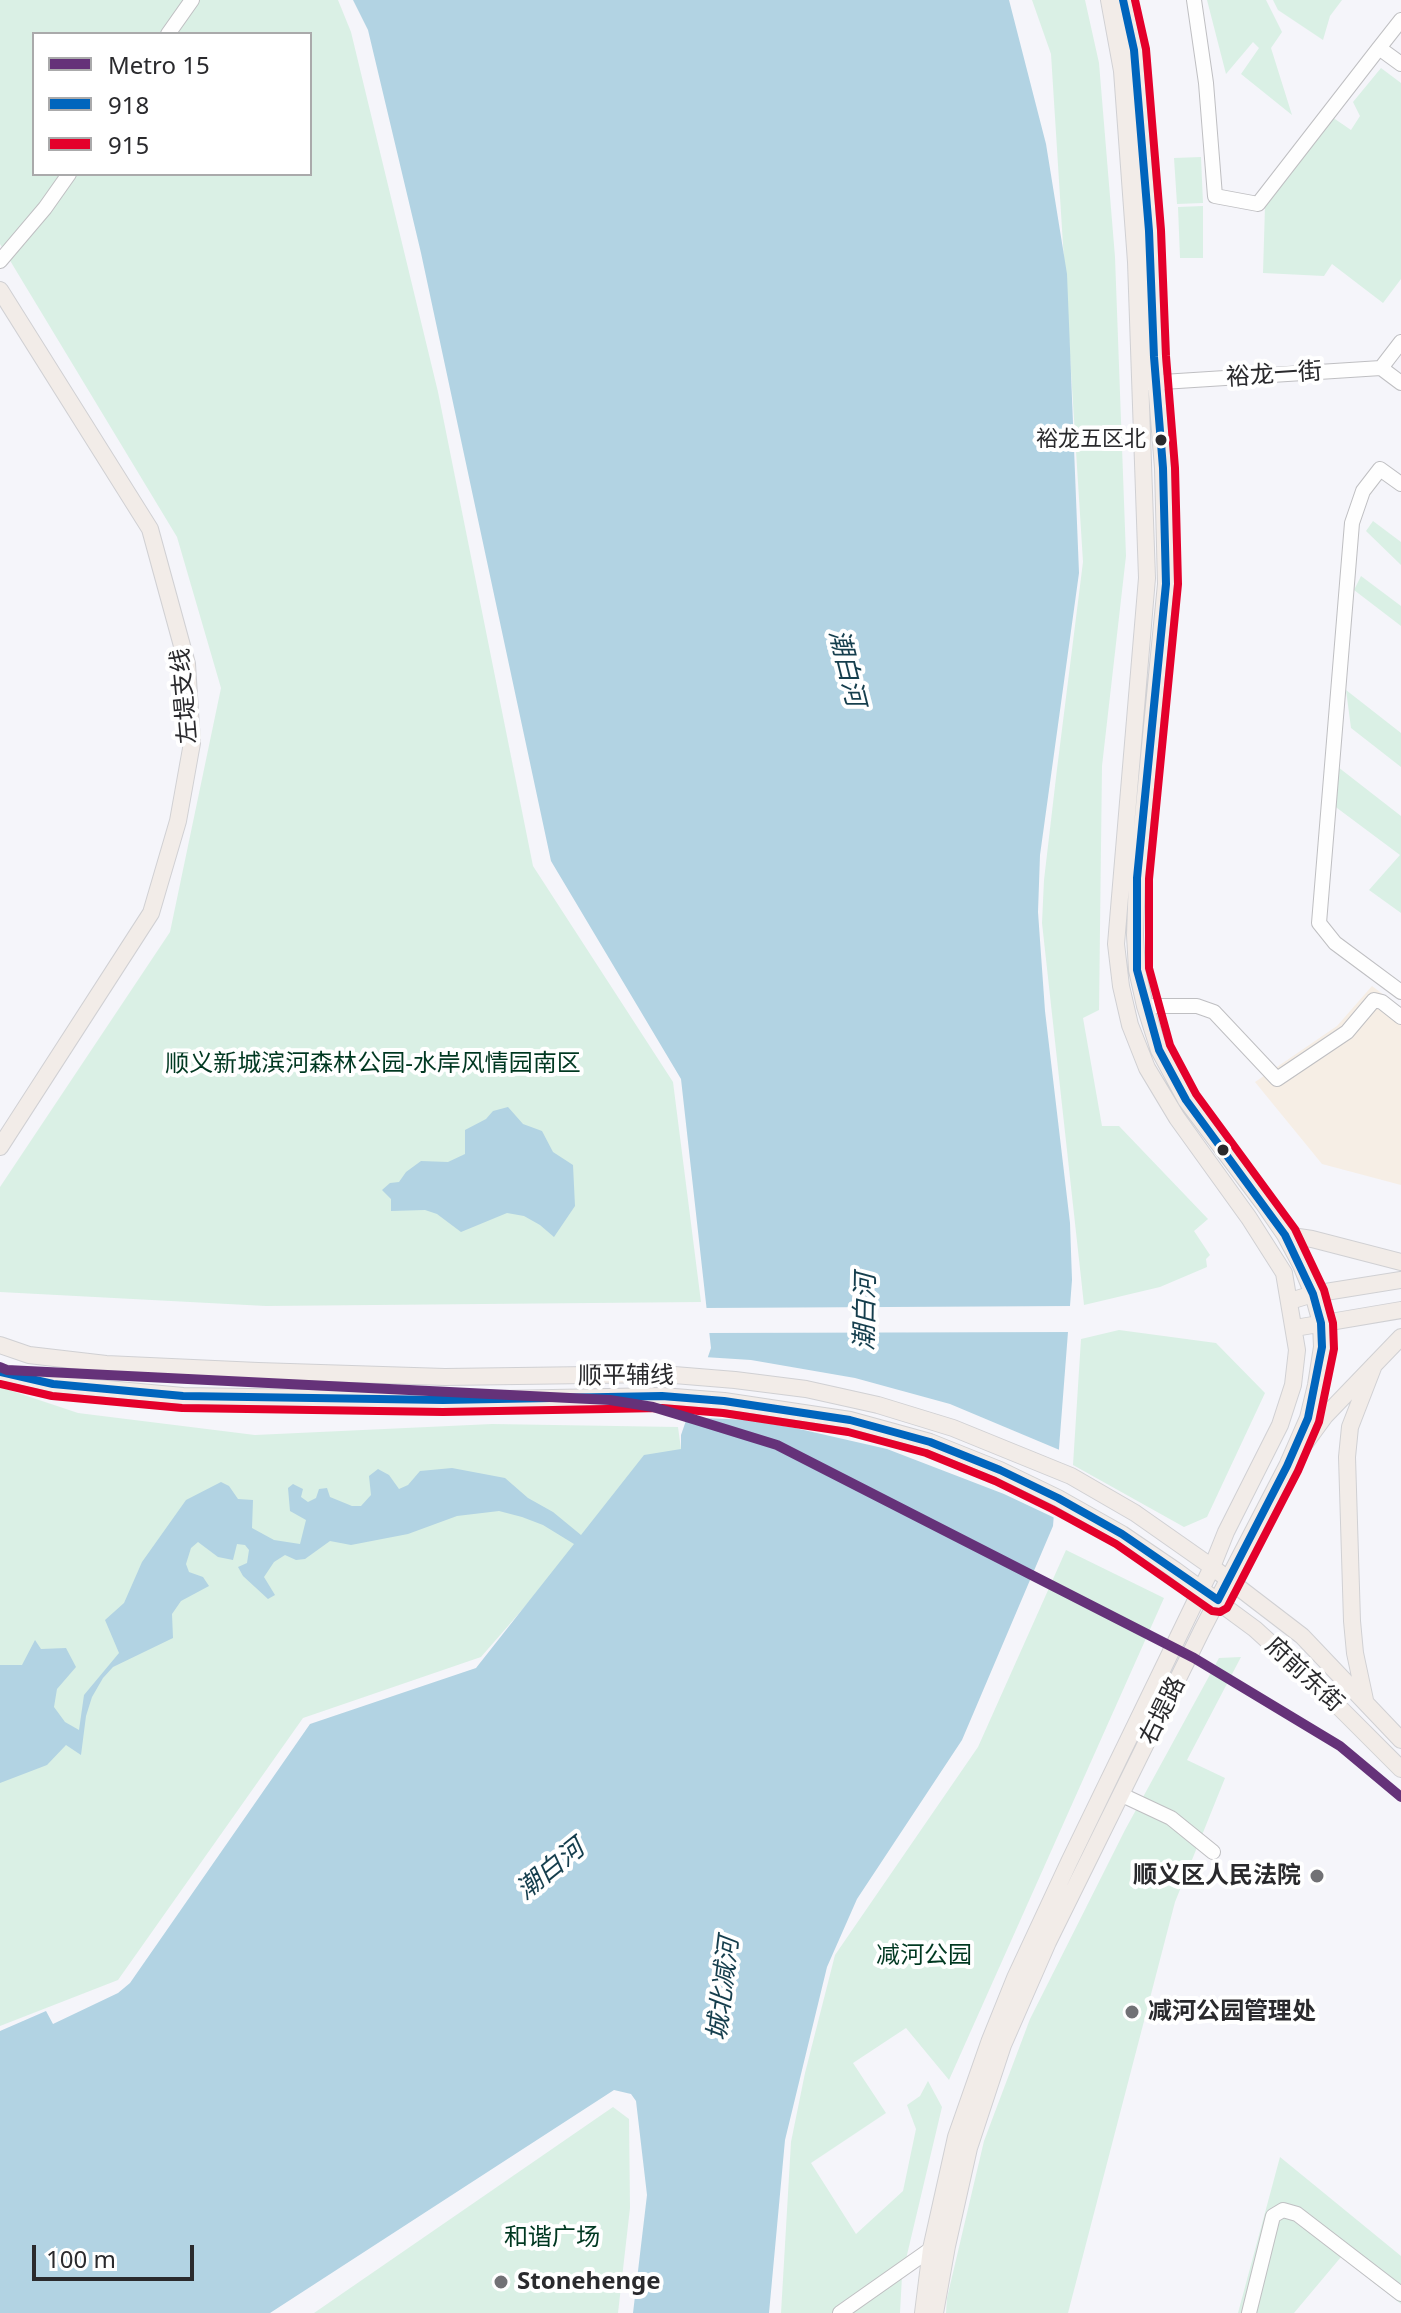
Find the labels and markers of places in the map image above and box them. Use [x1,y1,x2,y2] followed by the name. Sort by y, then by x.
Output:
[1036,427,1146,453] place label: 裕龙五区北
[1153,432,1169,448] marker: 裕龙五区北
[1215,1142,1231,1158] unlabelled marker
[1133,1862,1301,1890] place label: 顺义区人民法院
[1308,1867,1326,1885] marker: 顺义区人民法院
[1148,1998,1316,2026] place label: 减河公园管理处
[1123,2003,1141,2021] marker: 减河公园管理处
[517,2268,661,2296] place label: Stonehenge
[492,2273,510,2291] marker: Stonehenge

